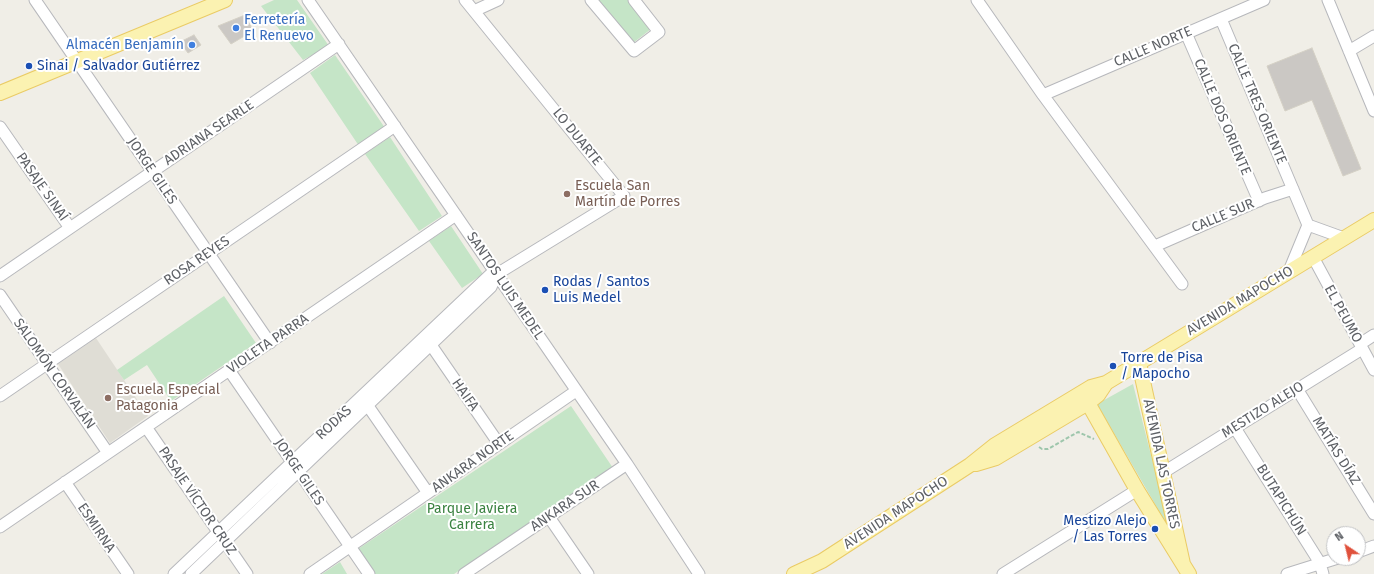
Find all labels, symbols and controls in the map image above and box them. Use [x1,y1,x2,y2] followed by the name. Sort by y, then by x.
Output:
[244,12,314,44] place label: Ferretería El Renuevo
[231,23,241,33] marker: Ferretería El Renuevo
[1111,23,1195,71] street label: CALLE NORTE
[66,37,184,53] place label: Almacén Benjamín
[187,40,197,50] marker: Almacén Benjamín
[1224,41,1290,167] street label: CALLE TRES ORIENTE
[1190,56,1254,178] street label: CALLE DOS ORIENTE
[37,58,200,74] place label: Sinai / Salvador Gutiérrez
[24,61,34,71] marker: Sinai / Salvador Gutiérrez
[161,97,257,169] street label: ADRIANA SEARLE
[549,105,605,169] street label: LO DUARTE
[123,134,181,208] street label: JORGE GILES
[12,149,72,225] street label: PASAJE SINAÍ
[575,178,680,210] place label: Escuela San Martín de Porres
[562,189,572,199] marker: Escuela San Martín de Porres
[1189,195,1257,237] street label: CALLE SUR
[463,229,547,343] street label: SANTOS LUIS MEDEL
[161,233,233,289] street label: ROSA REYES
[1184,263,1296,339] street label: AVENIDA MAPOCHO
[553,274,650,306] place label: Rodas / Santos Luis Medel
[1320,282,1366,346] street label: EL PEUMO
[540,285,550,295] marker: Rodas / Santos Luis Medel
[224,311,312,377] street label: VIOLETA PARRA
[10,316,98,432] street label: SALOMÓN CORVALÁN
[1121,350,1203,382] place label: Torre de Pisa / Mapocho
[1108,361,1118,371] marker: Torre de Pisa / Mapocho
[448,375,482,415] street label: HAIFA
[1219,378,1307,442] street label: MESTIZO ALEJO
[116,382,220,414] place label: Escuela Especial Patagonia
[103,393,113,403] marker: Escuela Especial Patagonia
[1139,398,1183,530] street label: AVENIDA LAS TORRES
[313,402,355,444] street label: RODAS
[1308,414,1364,488] street label: MATÍAS DÍAZ
[429,428,517,496] street label: ANKARA NORTE
[270,435,328,509] street label: JORGE GILES
[154,444,240,558] street label: PASAJE VÍCTOR CRUZ
[1252,461,1310,539] street label: BUTAPICHÚN
[841,473,951,553] street label: AVENIDA MAPOCHO
[527,477,603,535] street label: ANKARA SUR
[73,500,119,556] street label: ESMIRNA
[427,501,517,534] park label: Parque Javiera Carrera
[1063,513,1147,546] place label: Mestizo Alejo / Las Torres
[1150,524,1160,534] marker: Mestizo Alejo / Las Torres
[1326,526,1366,566] north arrow
[1333,529,1346,544] text: N

